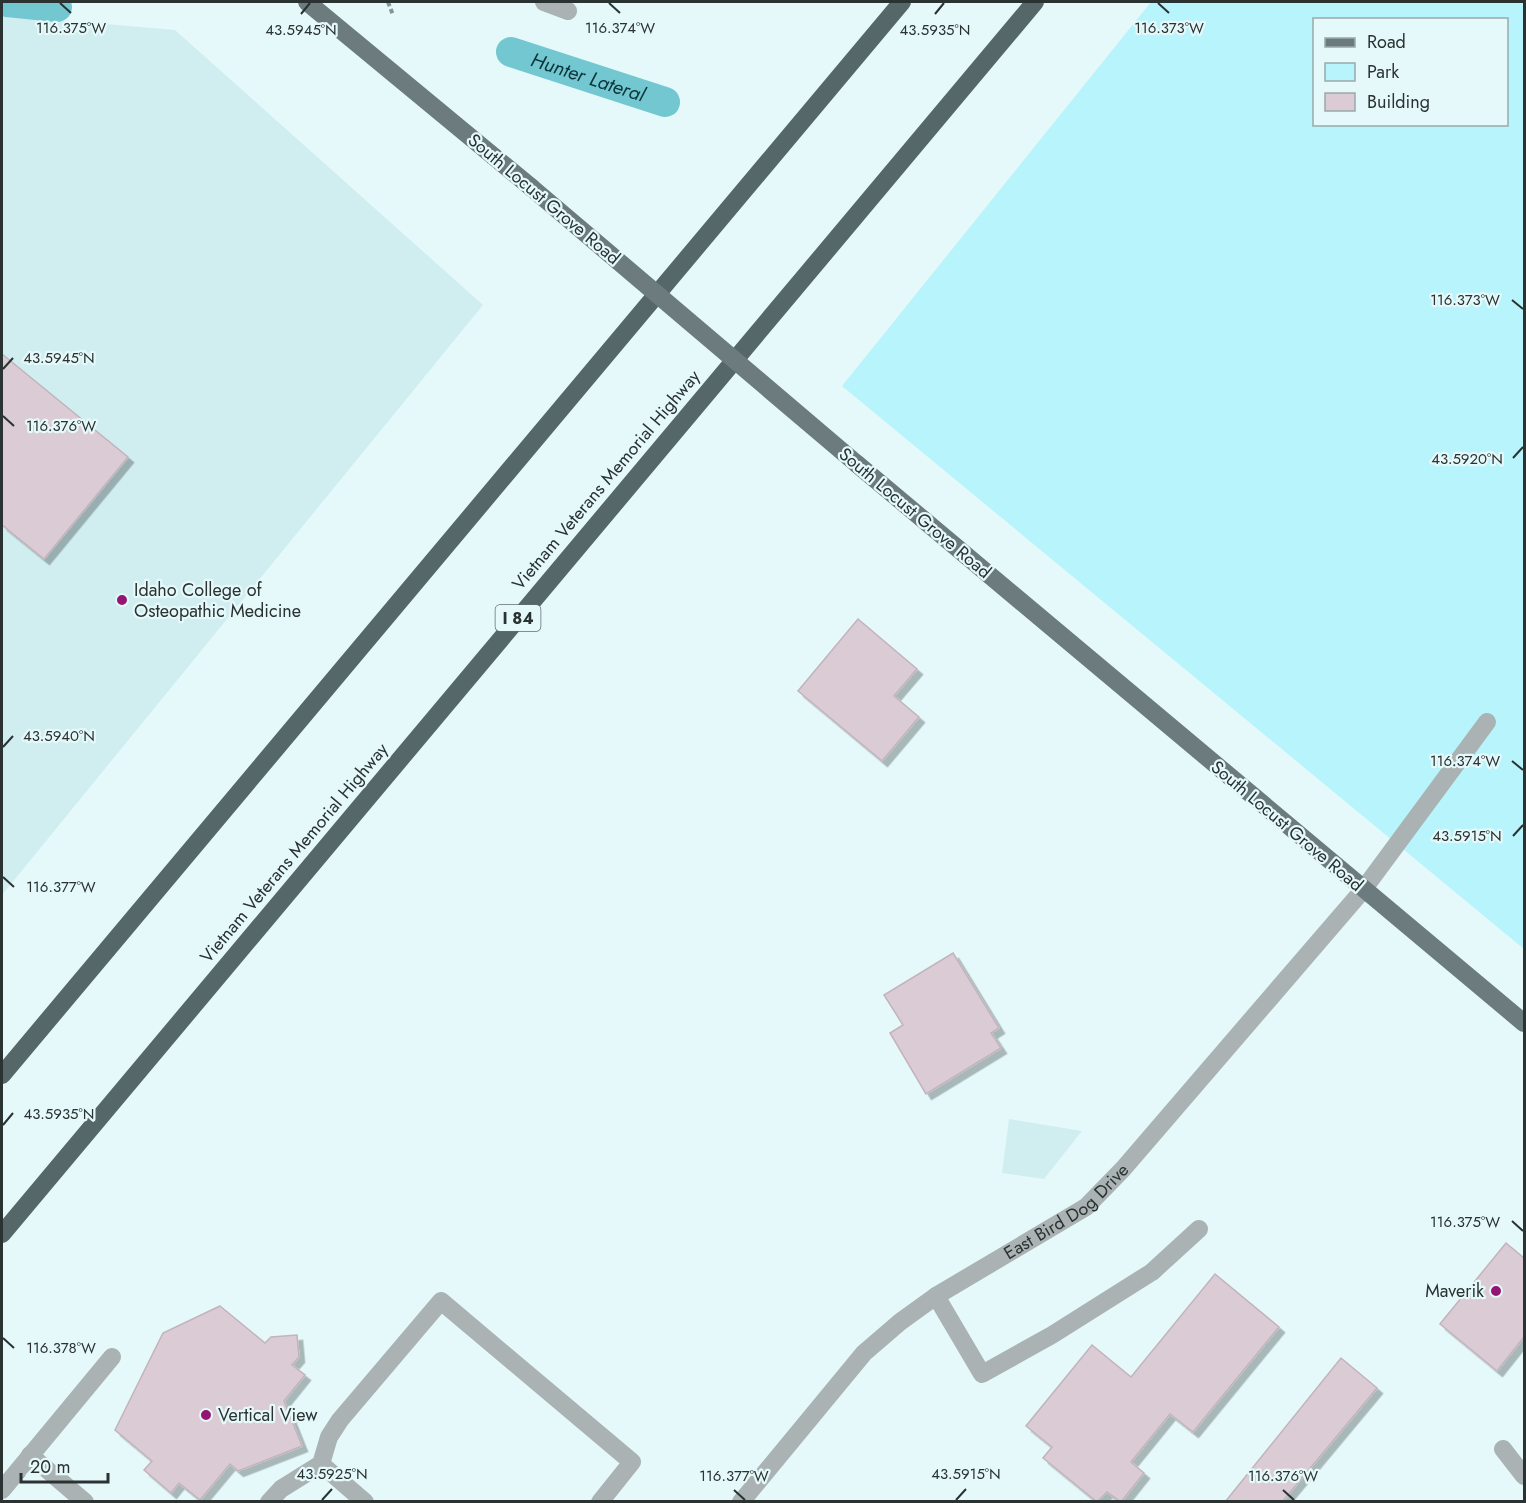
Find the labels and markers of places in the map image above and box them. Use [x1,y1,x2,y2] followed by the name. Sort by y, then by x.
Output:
[134,577,301,624] place label: Idaho College of Osteopathic Medicine
[115,593,129,607] marker: Idaho College of Osteopathic Medicine
[1425,1278,1484,1304] place label: Maverik
[1489,1284,1503,1298] marker: Maverik
[218,1402,318,1428] place label: Vertical View
[199,1408,213,1422] marker: Vertical View

